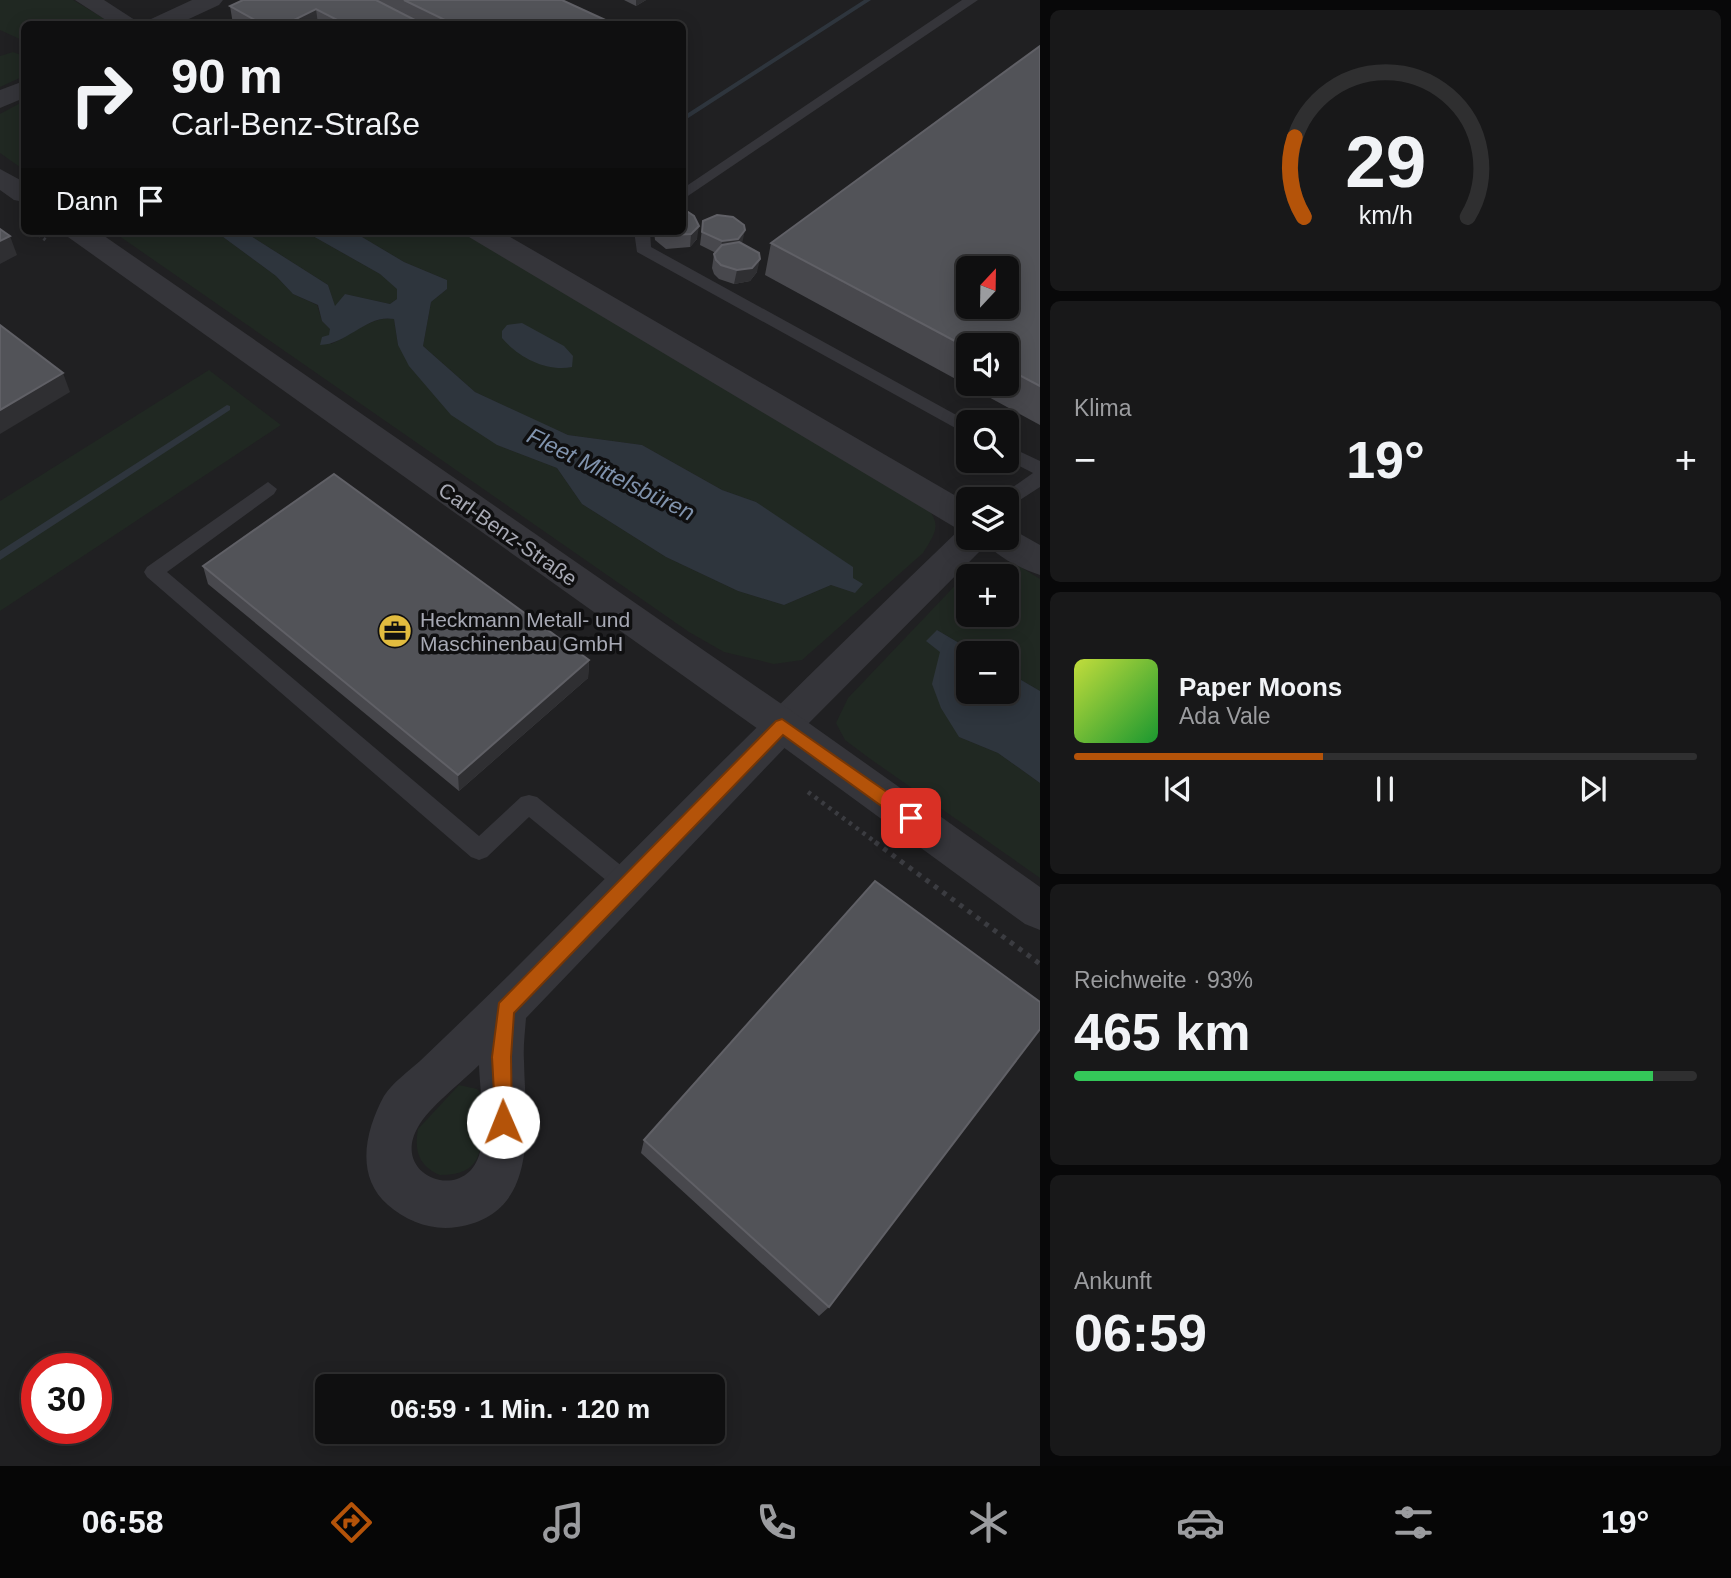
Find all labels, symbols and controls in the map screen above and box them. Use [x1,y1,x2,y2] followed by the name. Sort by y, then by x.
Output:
[56,49,147,140] icon: right
[171,49,283,103] text: 90 m
[171,106,420,142] text: Carl-Benz-Straße
[1345,121,1426,202] text: 29
[132,182,170,220] icon: arrive
[56,186,118,216] text: Dann
[1358,200,1413,228] text: km/h
[956,256,1018,318] north arrow
[956,256,1019,704] map controls
[956,333,1019,396] button: sound
[1074,395,1132,421] text: Klima
[956,410,1019,473] button: search
[523,422,699,526] water label: Fleet Mittelsbüren
[1346,431,1425,489] text: 19°
[1074,439,1096,481] text: −
[1675,439,1697,481] text: +
[434,478,582,590] street label: Carl-Benz-Straße
[956,487,1019,550] button: layers
[956,564,1019,627] button: +
[420,608,630,655] place label: Heckmann Metall- und Maschinenbau GmbH
[376,612,414,650] office icon: Heckmann Metall- und Maschinenbau GmbH
[956,641,1019,704] button: −
[1179,672,1342,702] text: Paper Moons
[1179,703,1271,729] text: Ada Vale
[1159,770,1197,808] icon: previous
[1366,770,1404,808] icon: pause
[1574,770,1612,808] icon: next
[881,788,941,848] pin
[892,799,930,837] icon: arrive
[1074,967,1253,993] text: Reichweite · 93%
[1074,1003,1250,1061] text: 465 km
[466,1085,540,1159] position arrow
[1074,1268,1152,1294] text: Ankunft
[1074,1304,1207,1362] text: 06:59
[21,1353,112,1444] speed limit sign: 30
[390,1394,650,1424] text: 06:59 · 1 Min. · 120 m
[327,1498,376,1547] icon: directions
[539,1498,588,1547] icon: music
[752,1498,801,1547] icon: phone
[964,1498,1013,1547] icon: climate
[1176,1498,1225,1547] icon: car
[1389,1498,1438,1547] icon: filters
[82,1504,164,1540] text: 06:58
[1601,1504,1649,1540] text: 19°

